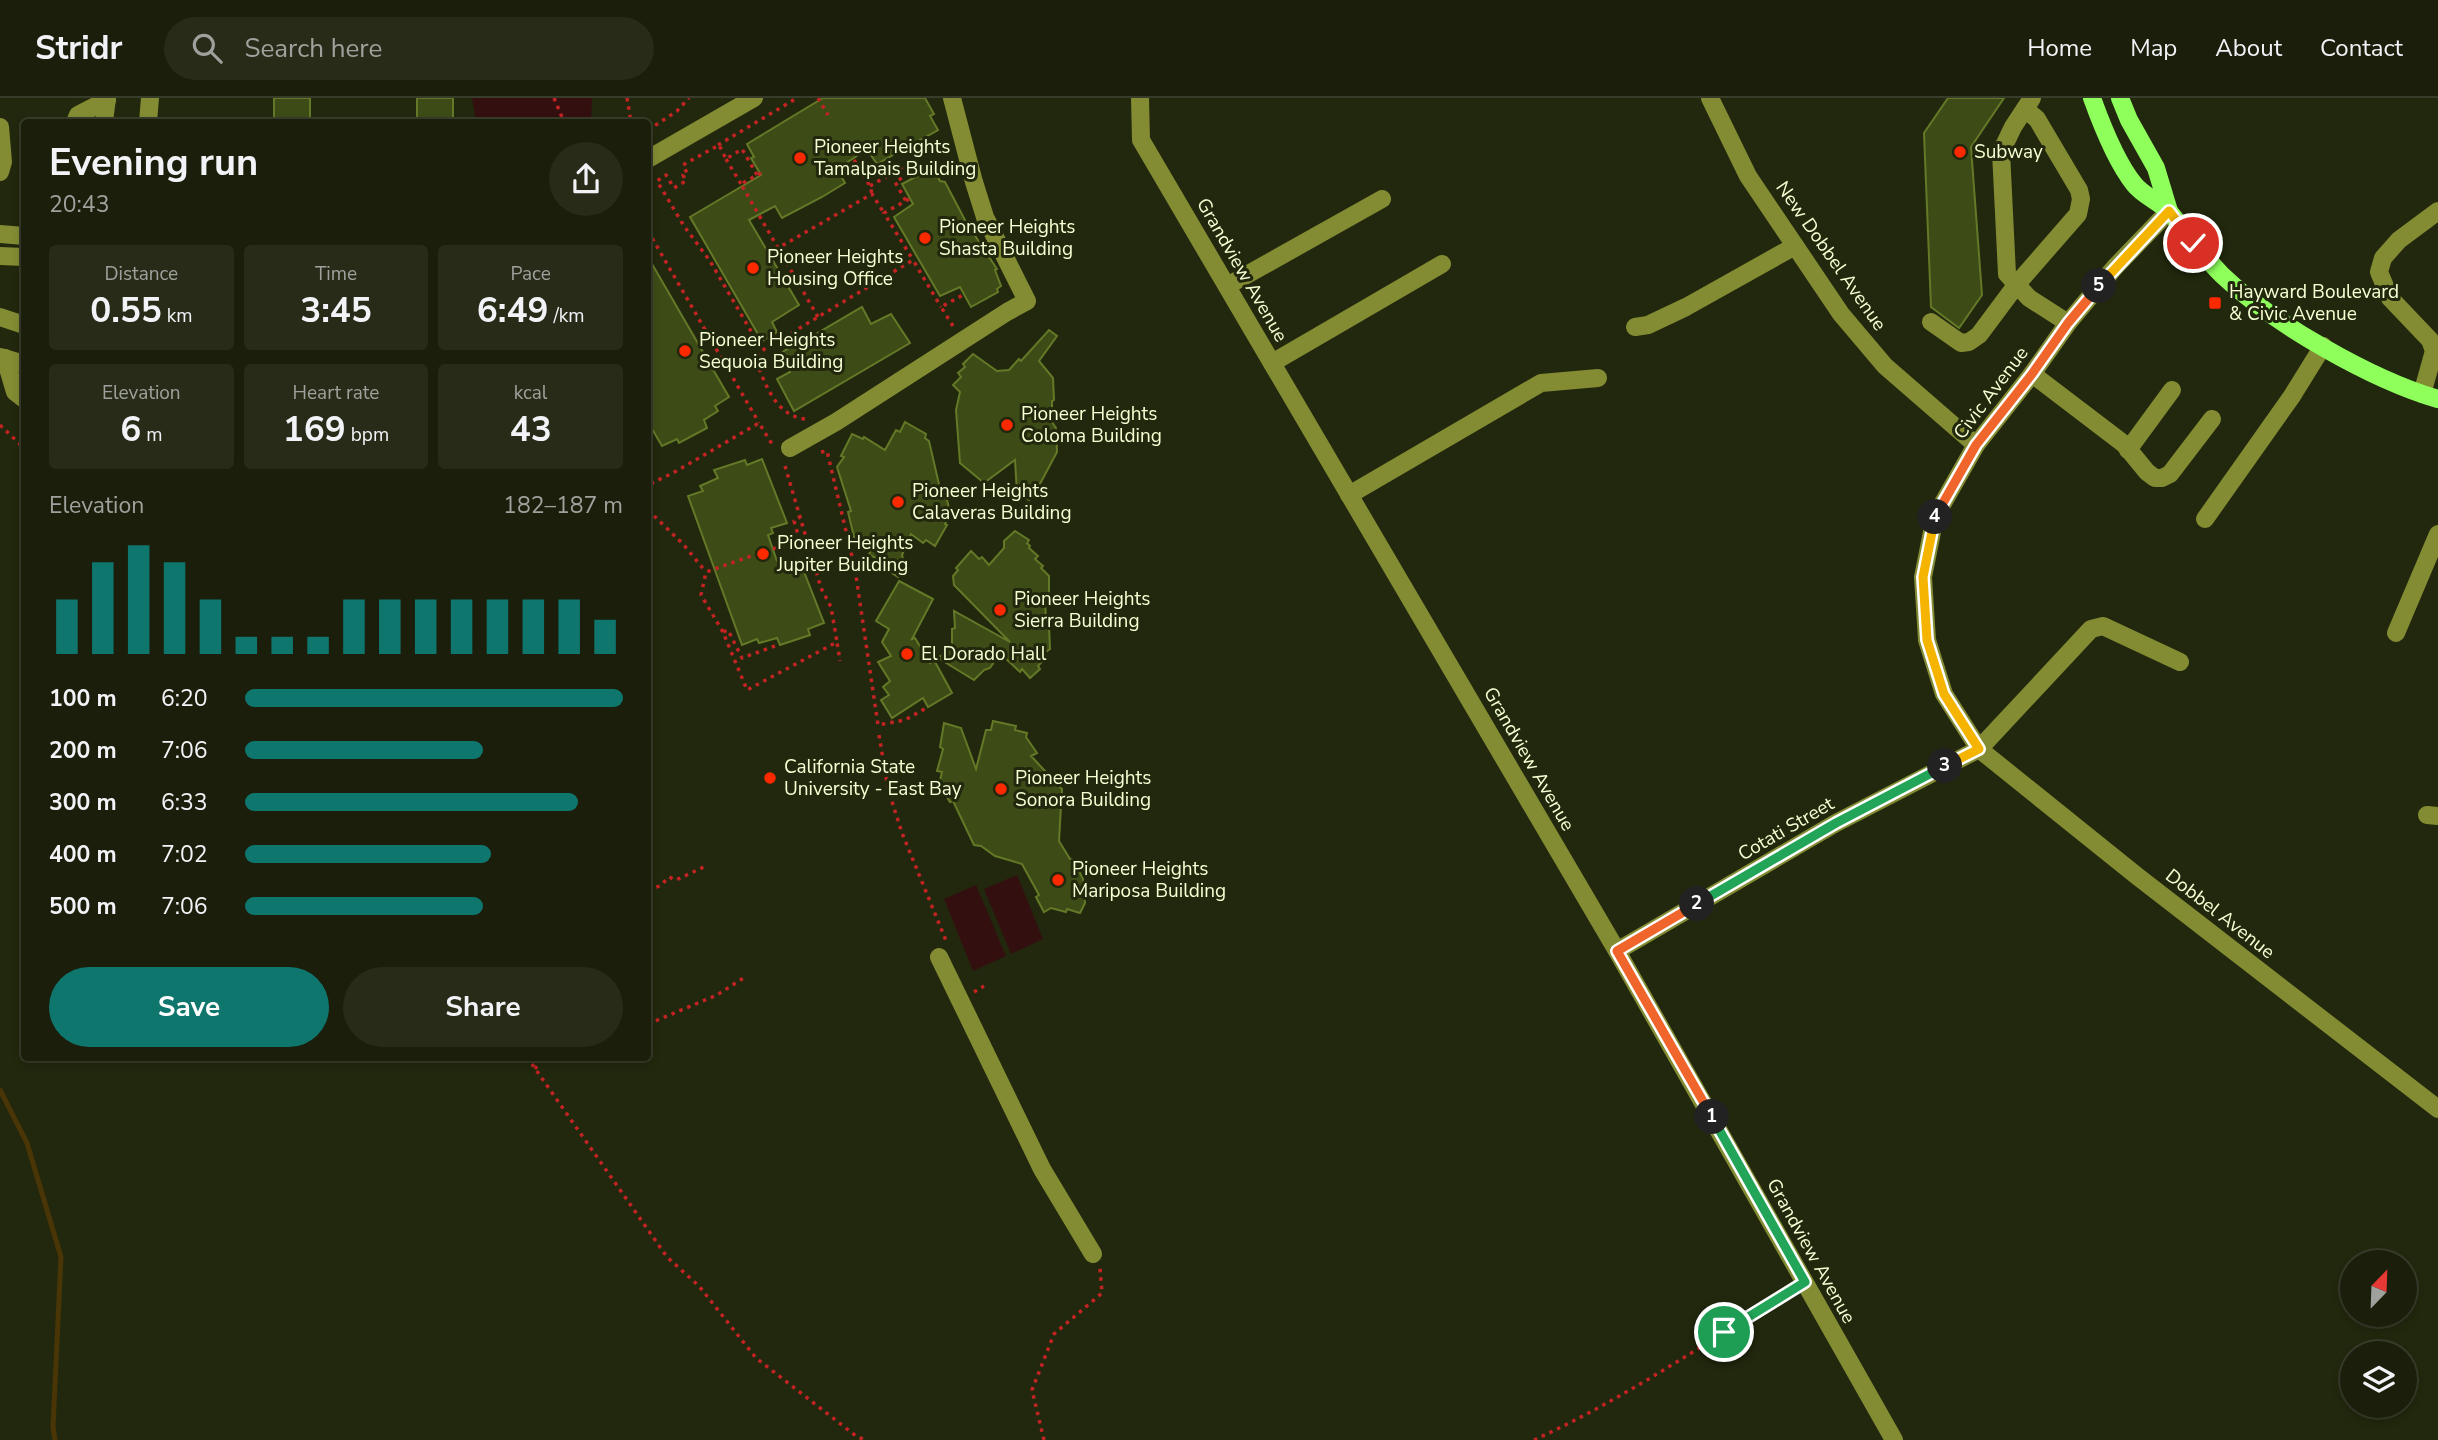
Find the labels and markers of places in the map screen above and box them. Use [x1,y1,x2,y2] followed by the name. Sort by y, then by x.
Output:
[814,134,976,182] place label: Pioneer Heights Tamalpais Building
[1974,139,2043,165] place label: Subway
[1952,144,1968,160] marker: Subway
[792,150,808,166] marker: Pioneer Heights Tamalpais Building
[2163,213,2223,273] pin
[939,214,1075,262] place label: Pioneer Heights Shasta Building
[917,230,933,246] marker: Pioneer Heights Shasta Building
[767,244,903,292] place label: Pioneer Heights Housing Office
[745,260,761,276] marker: Pioneer Heights Housing Office
[2082,268,2116,304] pin: 5
[2229,279,2399,327] place label: Hayward Boulevard & Civic Avenue
[2207,295,2223,311] marker: Hayward Boulevard & Civic Avenue
[699,327,843,375] place label: Pioneer Heights Sequoia Building
[677,343,693,359] marker: Pioneer Heights Sequoia Building
[1021,401,1162,449] place label: Pioneer Heights Coloma Building
[999,417,1015,433] marker: Pioneer Heights Coloma Building
[912,478,1072,526] place label: Pioneer Heights Calaveras Building
[890,494,906,510] marker: Pioneer Heights Calaveras Building
[1918,500,1952,534] pin: 4
[776,530,913,578] place label: Pioneer Heights Jupiter Building
[755,546,771,562] marker: Pioneer Heights Jupiter Building
[1014,586,1150,634] place label: Pioneer Heights Sierra Building
[992,602,1008,618] marker: Pioneer Heights Sierra Building
[921,641,1047,667] place label: El Dorado Hall
[899,646,915,662] marker: El Dorado Hall
[1927,748,1962,784] pin: 3
[784,754,962,802] place label: California State University - East Bay
[1015,765,1151,813] place label: Pioneer Heights Sonora Building
[762,770,778,786] marker: California State University - East Bay
[993,781,1009,797] marker: Pioneer Heights Sonora Building
[1072,856,1226,904] place label: Pioneer Heights Mariposa Building
[1050,872,1066,888] marker: Pioneer Heights Mariposa Building
[1680,886,1714,922] pin: 2
[1694,1100,1730,1134] pin: 1
[1694,1302,1754,1362] pin

